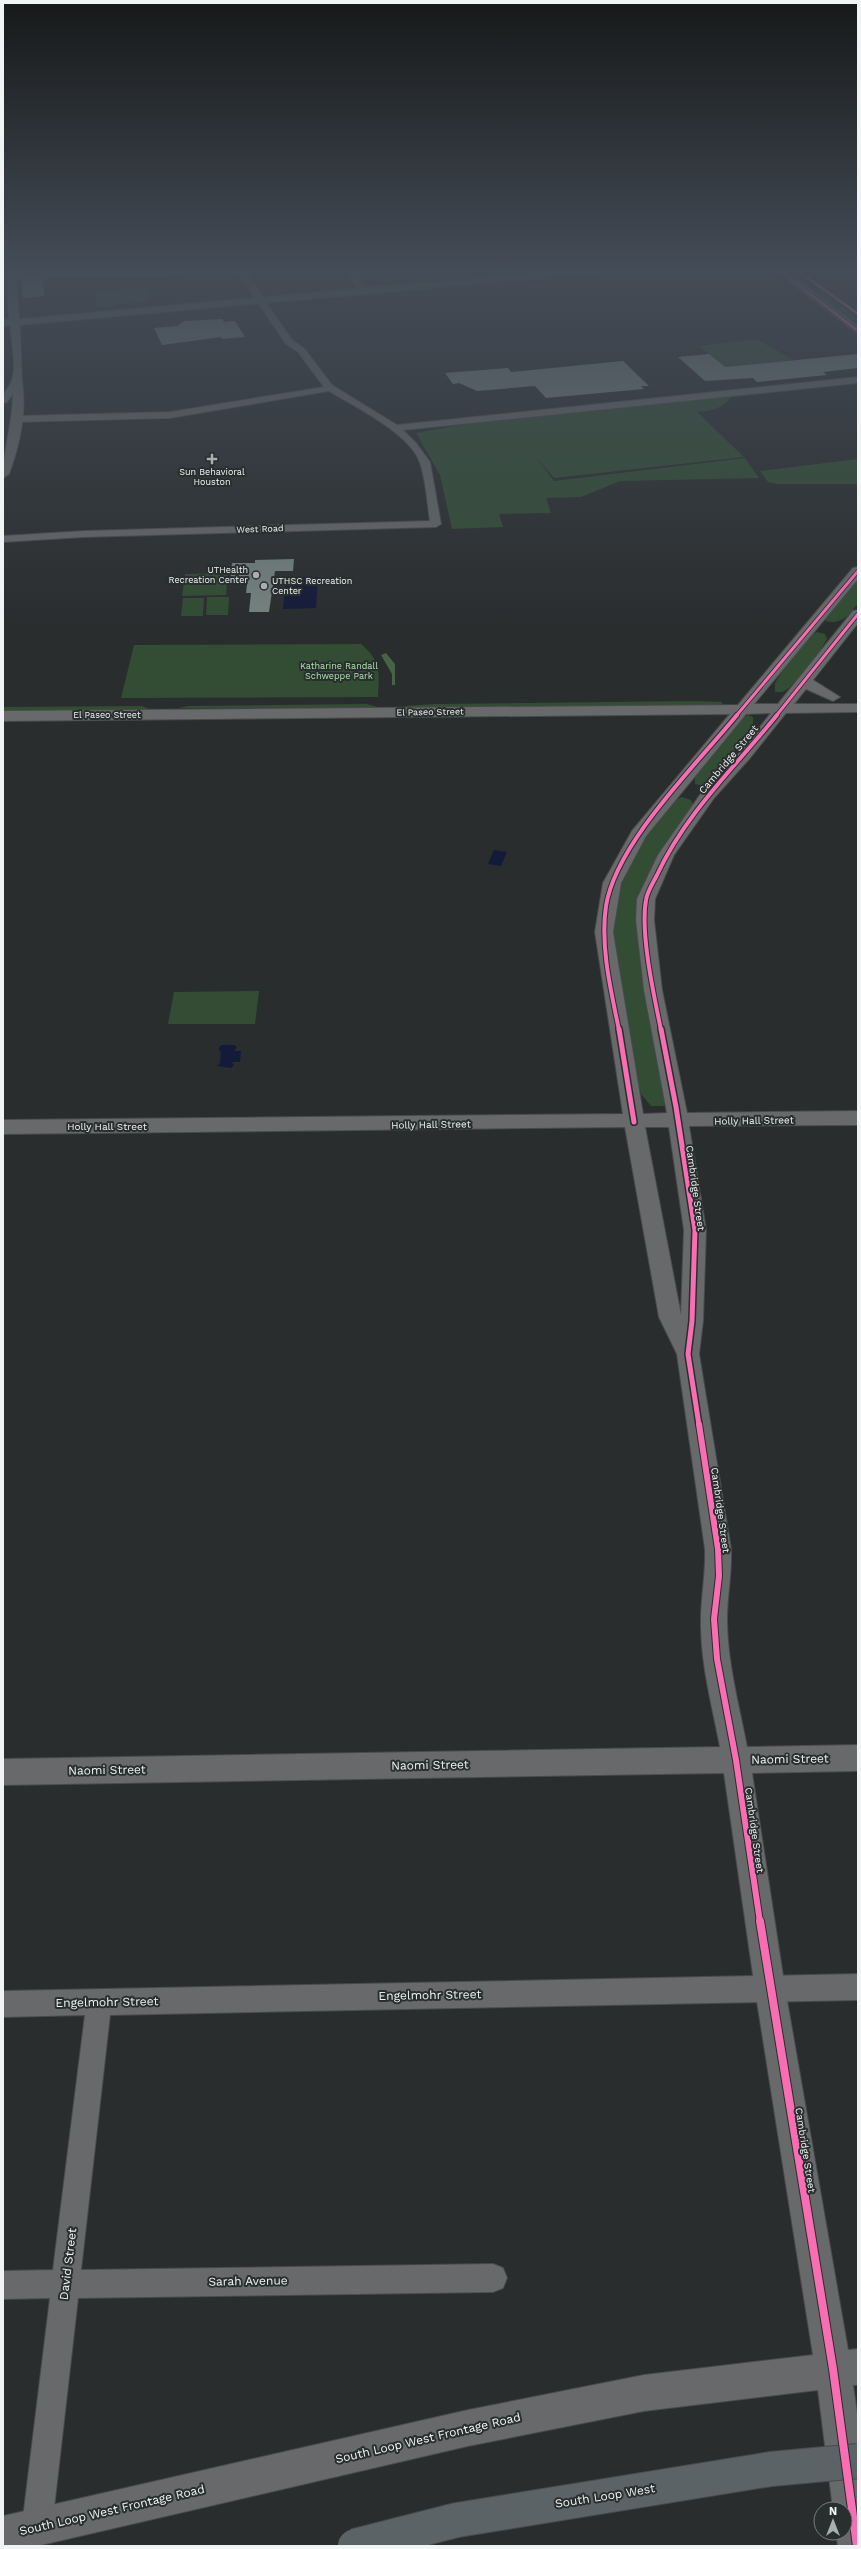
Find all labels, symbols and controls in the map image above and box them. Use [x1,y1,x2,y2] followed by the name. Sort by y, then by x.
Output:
[206,453,218,465] marker: Sun Behavioral Houston
[179,467,245,487] place label: Sun Behavioral Houston
[236,523,284,535] street label: West Road
[169,565,248,585] place label: UTHealth Recreation Center
[251,570,261,580] marker: UTHealth Recreation Center
[272,576,352,596] place label: UTHSC Recreation Center
[259,581,269,591] marker: UTHSC Recreation Center
[300,661,378,681] park label: Katharine Randall Schweppe Park
[396,706,464,718] street label: El Paseo Street
[73,710,141,720] street label: El Paseo Street
[697,722,761,796] street label: Cambridge Street
[714,1114,795,1127] street label: Holly Hall Street
[391,1118,472,1131] street label: Holly Hall Street
[67,1121,148,1132] street label: Holly Hall Street
[684,1145,707,1232] street label: Cambridge Street
[709,1467,732,1554] street label: Cambridge Street
[751,1751,829,1767] street label: Naomi Street
[391,1757,469,1773] street label: Naomi Street
[68,1762,146,1778] street label: Naomi Street
[743,1787,766,1874] street label: Cambridge Street
[378,1987,482,2003] street label: Engelmohr Street
[55,1994,159,2010] street label: Engelmohr Street
[793,2107,818,2194] street label: Cambridge Street
[57,2227,79,2301] street label: David Street
[208,2273,288,2289] street label: Sarah Avenue
[334,2410,522,2466] street label: South Loop West Frontage Road
[554,2481,656,2511] street label: South Loop West
[18,2482,206,2538] street label: South Loop West Frontage Road
[813,2501,853,2541] north arrow
[829,2505,837,2518] text: N

